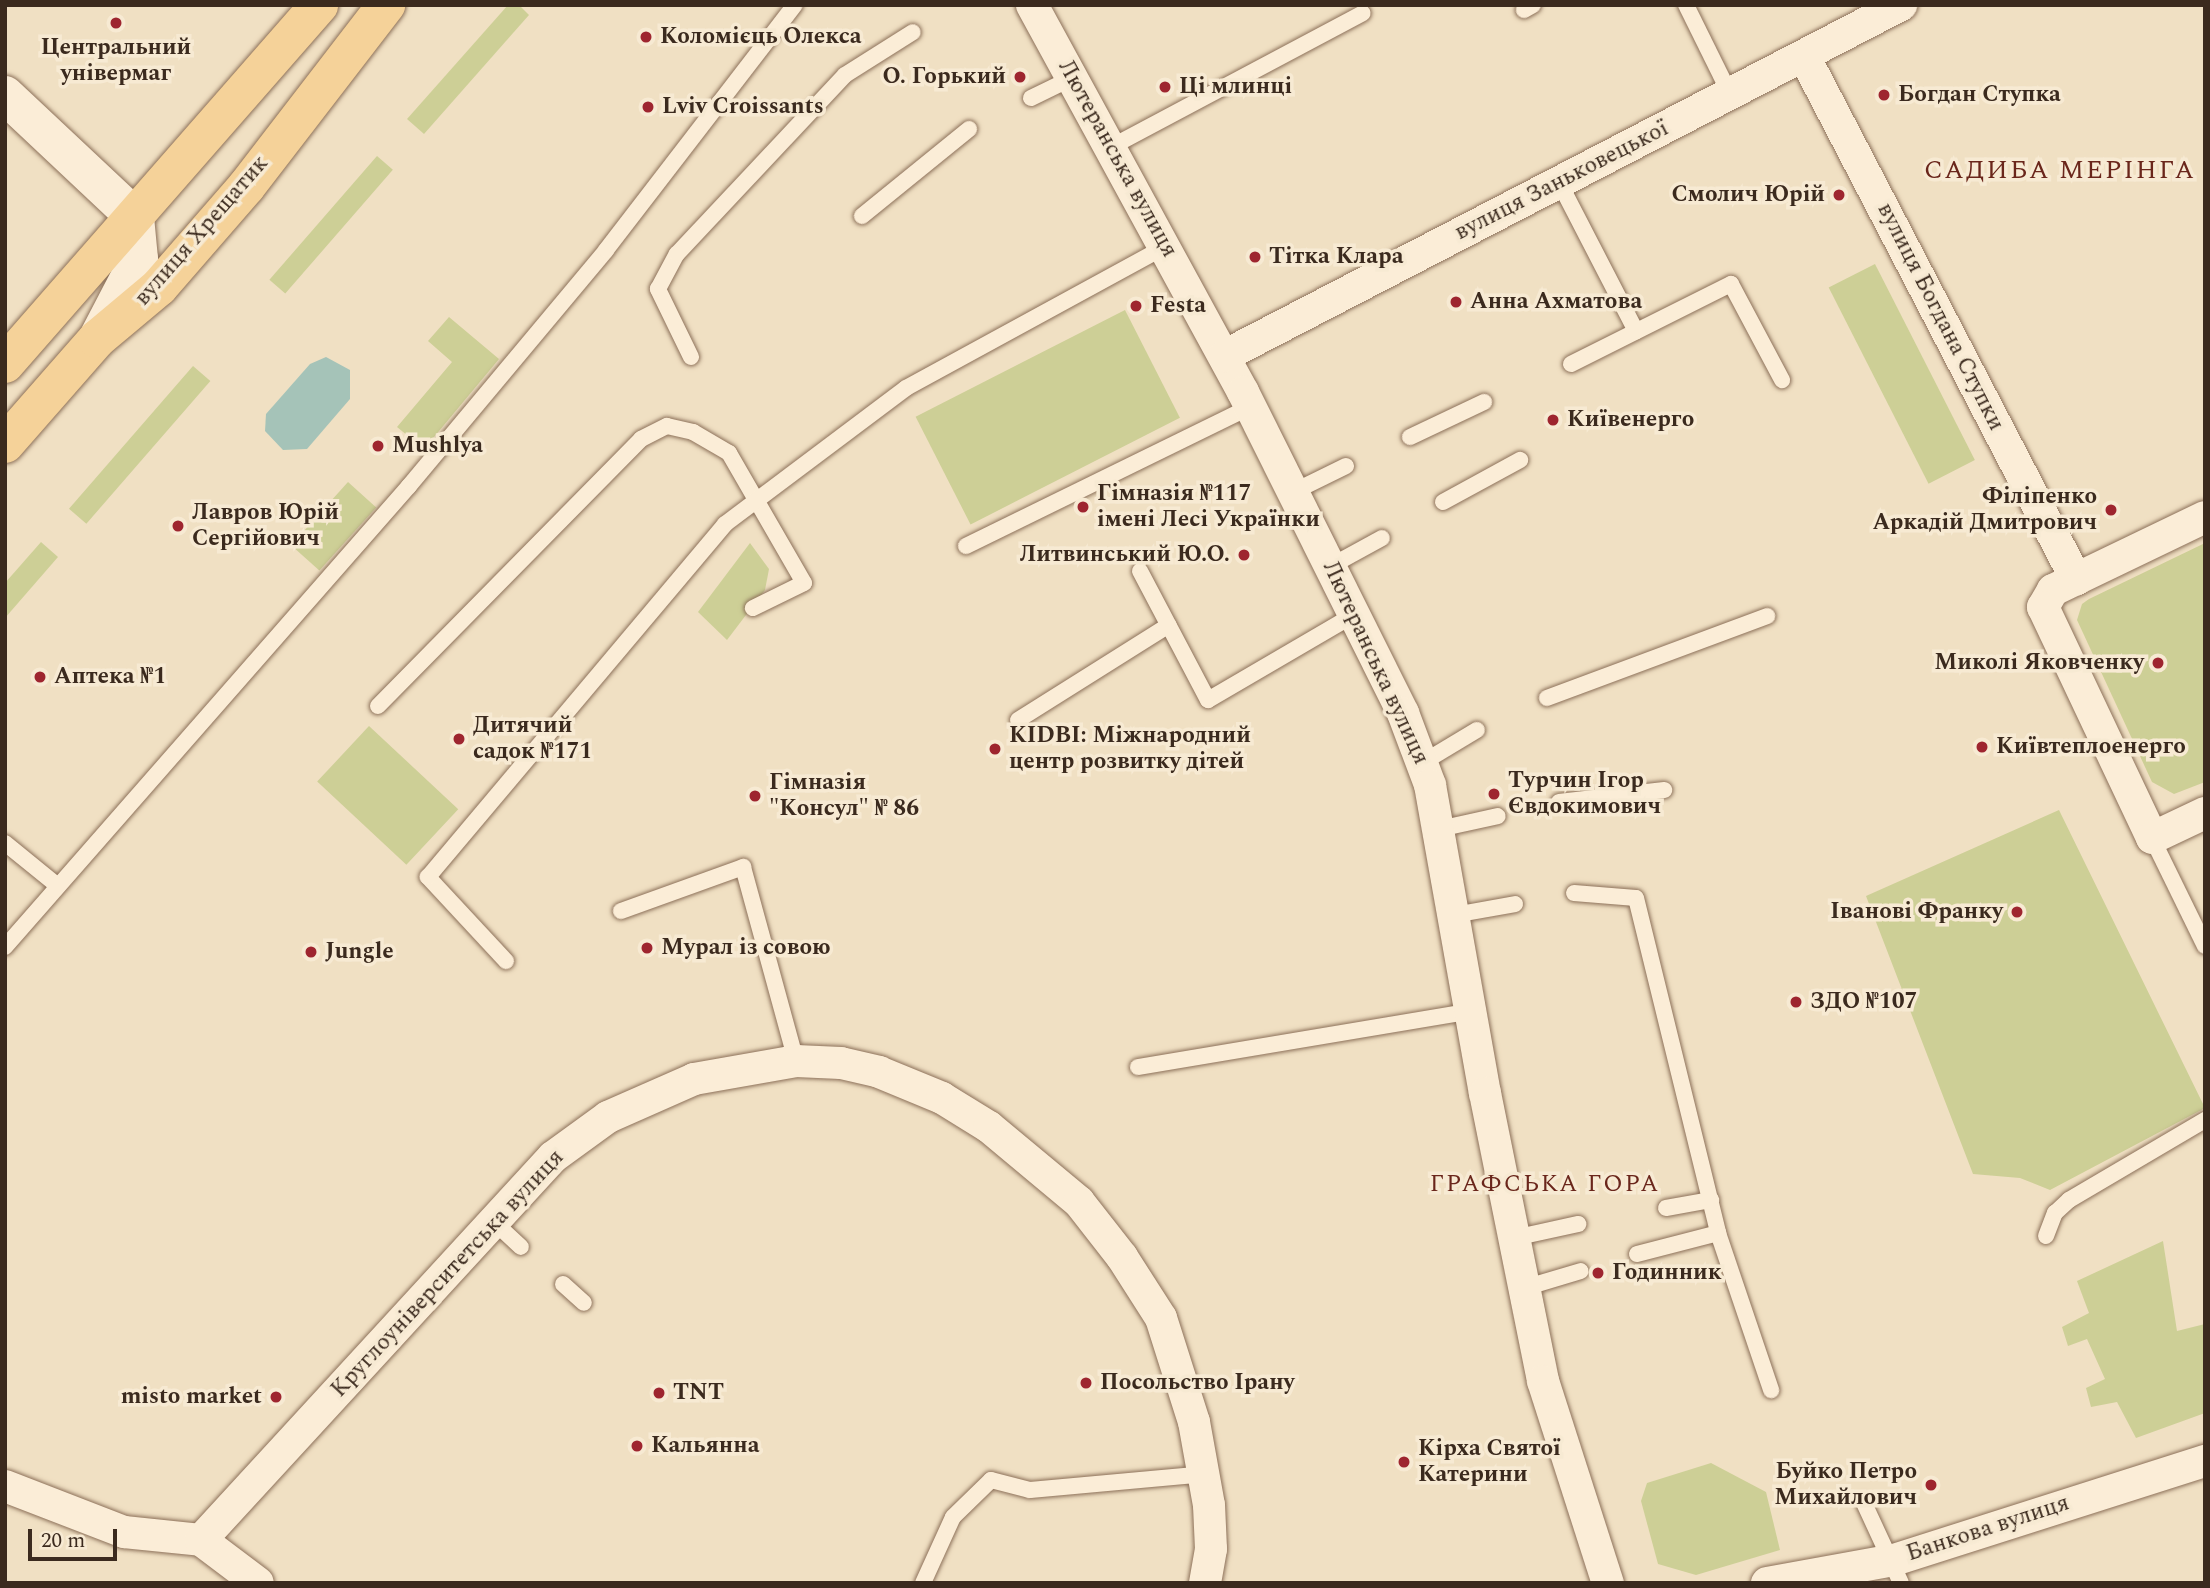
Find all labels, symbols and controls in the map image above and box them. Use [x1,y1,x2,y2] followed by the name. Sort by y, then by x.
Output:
[108,15,124,31] marker: Центральний універмаг
[660,23,862,51] place label: Коломієць Олекса
[638,29,654,45] marker: Коломієць Олекса
[41,34,191,88] place label: Центральний універмаг
[1051,56,1183,262] street label: Лютеранська вулиця
[882,63,1006,91] place label: О. Горький
[1012,69,1028,85] marker: О. Горький
[1179,73,1292,101] place label: Ці млинці
[1157,79,1173,95] marker: Ці млинці
[1898,81,2061,109] place label: Богдан Ступка
[1876,87,1892,103] marker: Богдан Ступка
[662,93,824,121] place label: Lviv Croissants
[640,99,656,115] marker: Lviv Croissants
[1450,115,1674,247] street label: вулиця Заньковецької
[129,150,275,312] street label: вулиця Хрещатик
[1926,155,2194,187] district label: САДИБА МЕРІНГА
[1671,181,1825,209] place label: Смолич Юрій
[1831,187,1847,203] marker: Смолич Юрій
[1871,199,2009,435] street label: вулиця Богдана Ступки
[1269,243,1403,271] place label: Тітка Клара
[1247,249,1263,265] marker: Тітка Клара
[1470,288,1642,316] place label: Анна Ахматова
[1150,292,1206,320] place label: Festa
[1448,294,1464,310] marker: Анна Ахматова
[1128,298,1144,314] marker: Festa
[1567,406,1694,434] place label: Київенерго
[1545,412,1561,428] marker: Київенерго
[392,432,483,460] place label: Mushlya
[370,438,386,454] marker: Mushlya
[1097,480,1320,534] place label: Гімназія №117 імені Лесі Українки
[1872,483,2097,537] place label: Філіпенко Аркадій Дмитрович
[192,499,339,553] place label: Лавров Юрій Сергійович
[1075,499,1091,515] marker: Гімназія №117 імені Лесі Українки
[2103,502,2119,518] marker: Філіпенко Аркадій Дмитрович
[170,518,186,534] marker: Лавров Юрій Сергійович
[1020,541,1230,569] place label: Литвинський Ю.О.
[1236,547,1252,563] marker: Литвинський Ю.О.
[1316,557,1434,769] street label: Лютеранська вулиця
[1934,649,2144,677] place label: Миколі Яковченку
[2150,655,2166,671] marker: Миколі Яковченку
[54,663,166,691] place label: Аптека №1
[32,669,48,685] marker: Аптека №1
[473,712,592,766] place label: Дитячий садок №171
[1009,722,1251,776] place label: KIDBI: Міжнародний центр розвитку дітей
[451,731,467,747] marker: Дитячий садок №171
[1996,733,2186,761] place label: Київтеплоенерго
[1974,739,1990,755] marker: Київтеплоенерго
[987,741,1003,757] marker: KIDBI: Міжнародний центр розвитку дітей
[1508,767,1661,821] place label: Турчин Ігор Євдокимович
[769,769,919,823] place label: Гімназія "Консул" № 86
[1486,786,1502,802] marker: Турчин Ігор Євдокимович
[747,788,763,804] marker: Гімназія "Консул" № 86
[1830,898,2003,926] place label: Іванові Франку
[2009,904,2025,920] marker: Іванові Франку
[661,934,831,962] place label: Мурал із совою
[325,938,394,966] place label: Jungle
[639,940,655,956] marker: Мурал із совою
[303,944,319,960] marker: Jungle
[1810,988,1917,1016] place label: ЗДО №107
[1788,994,1804,1010] marker: ЗДО №107
[326,1144,570,1404] street label: Круглоуніверситетська вулиця
[1431,1171,1659,1199] district label: ГРАФСЬКА ГОРА
[1612,1259,1722,1287] place label: Годинник
[1590,1265,1606,1281] marker: Годинник
[1100,1369,1295,1397] place label: Посольство Ірану
[1078,1375,1094,1391] marker: Посольство Ірану
[673,1379,724,1407] place label: TNT
[121,1383,262,1411] place label: misto market
[651,1385,667,1401] marker: TNT
[268,1389,284,1405] marker: misto market
[651,1432,760,1460] place label: Кальянна
[1418,1435,1561,1489] place label: Кірха Святої Катерини
[629,1438,645,1454] marker: Кальянна
[1396,1454,1412,1470] marker: Кірха Святої Катерини
[1774,1458,1917,1512] place label: Буйко Петро Михайлович
[1923,1477,1939,1493] marker: Буйко Петро Михайлович
[1903,1490,2073,1568] street label: Банкова вулиця
[32,1514,121,1558] scale bar
[41,1525,85,1557] text: 20 m

